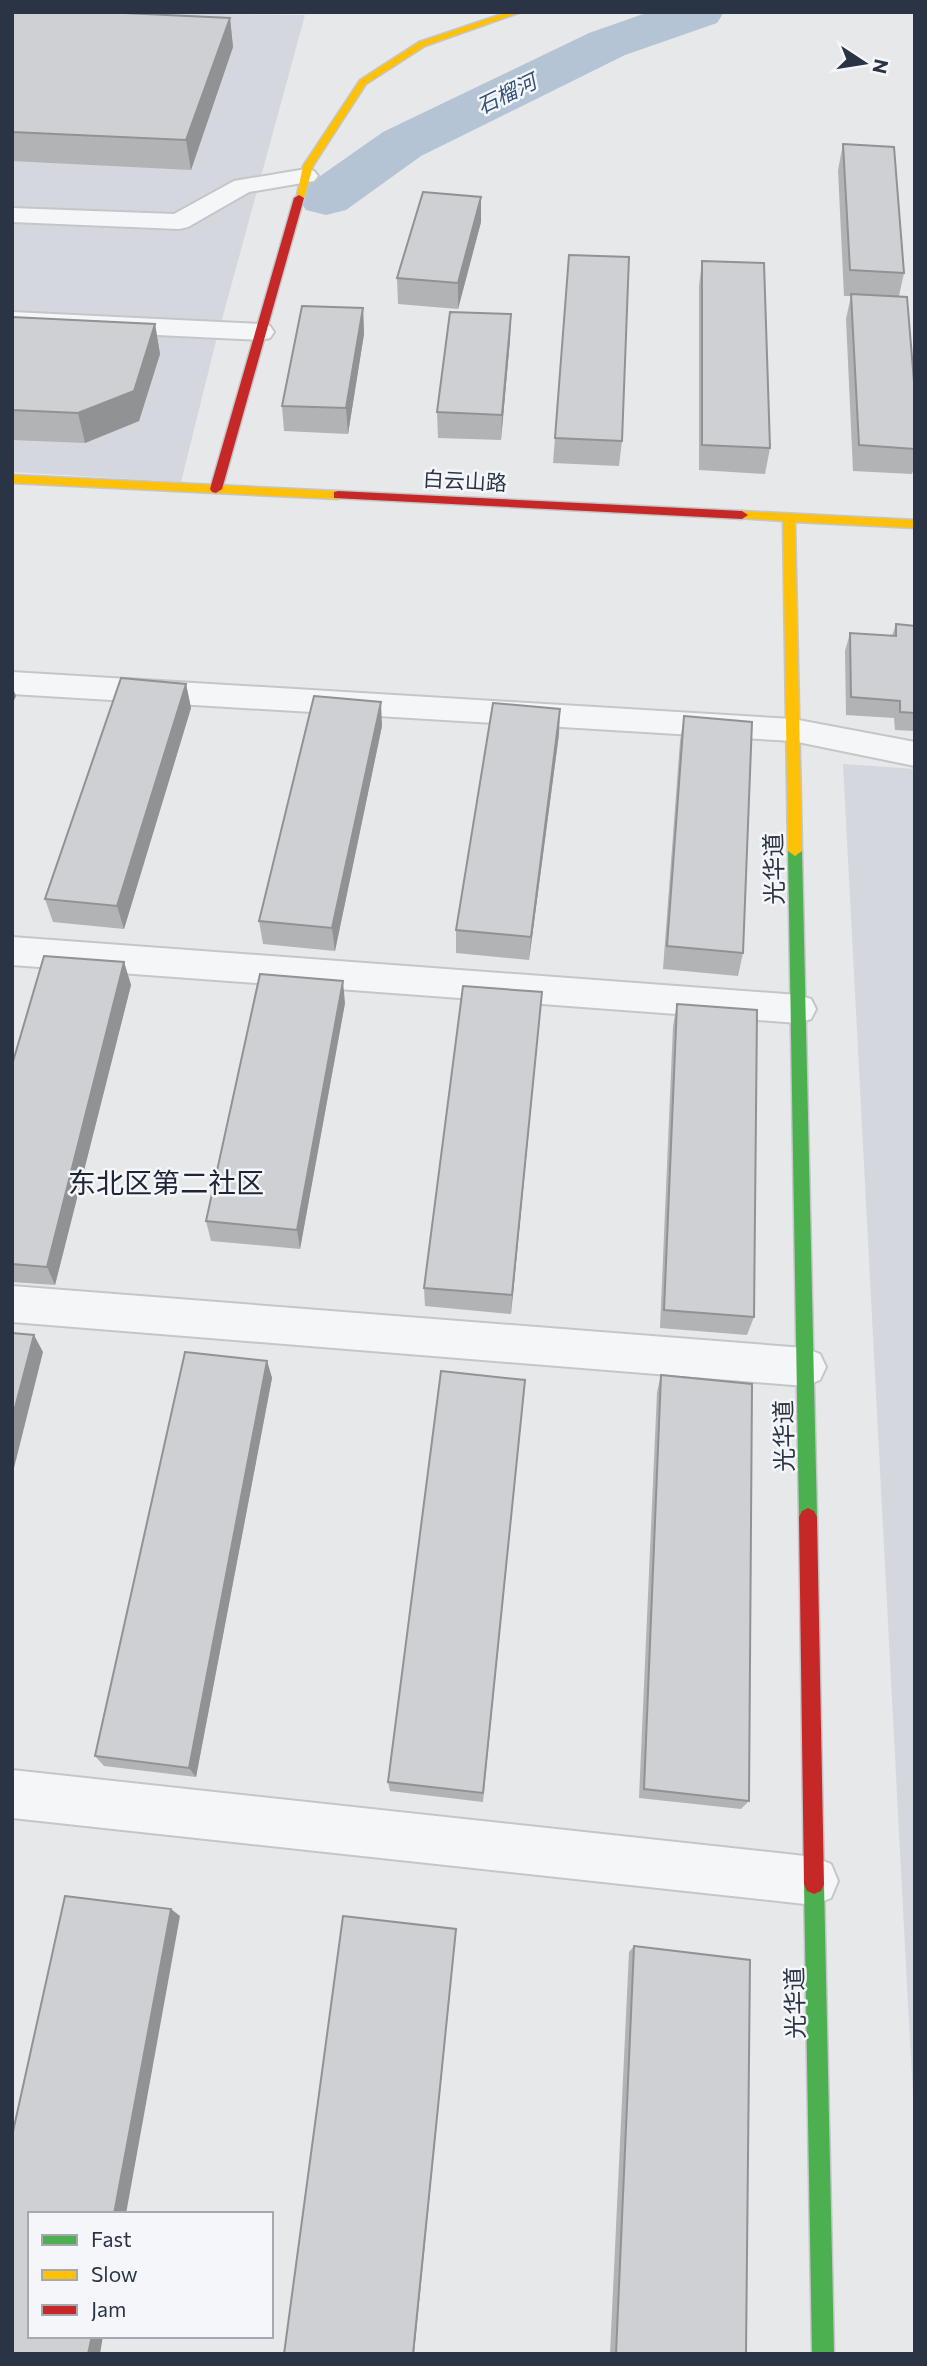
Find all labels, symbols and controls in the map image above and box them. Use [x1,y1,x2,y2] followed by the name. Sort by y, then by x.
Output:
[829,28,899,98] north arrow
[868,57,894,76] text: N
[472,66,543,118] water label: 石榴河
[422,465,508,495] street label: 白云山路
[758,833,788,905] street label: 光华道
[68,1165,264,1199] district label: 东北区第二社区
[768,1400,798,1472] street label: 光华道
[779,1967,809,2039] street label: 光华道
[28,2212,273,2338] legend
[91,2226,132,2251] text: Fast
[91,2261,138,2286] text: Slow
[91,2296,126,2321] text: Jam

